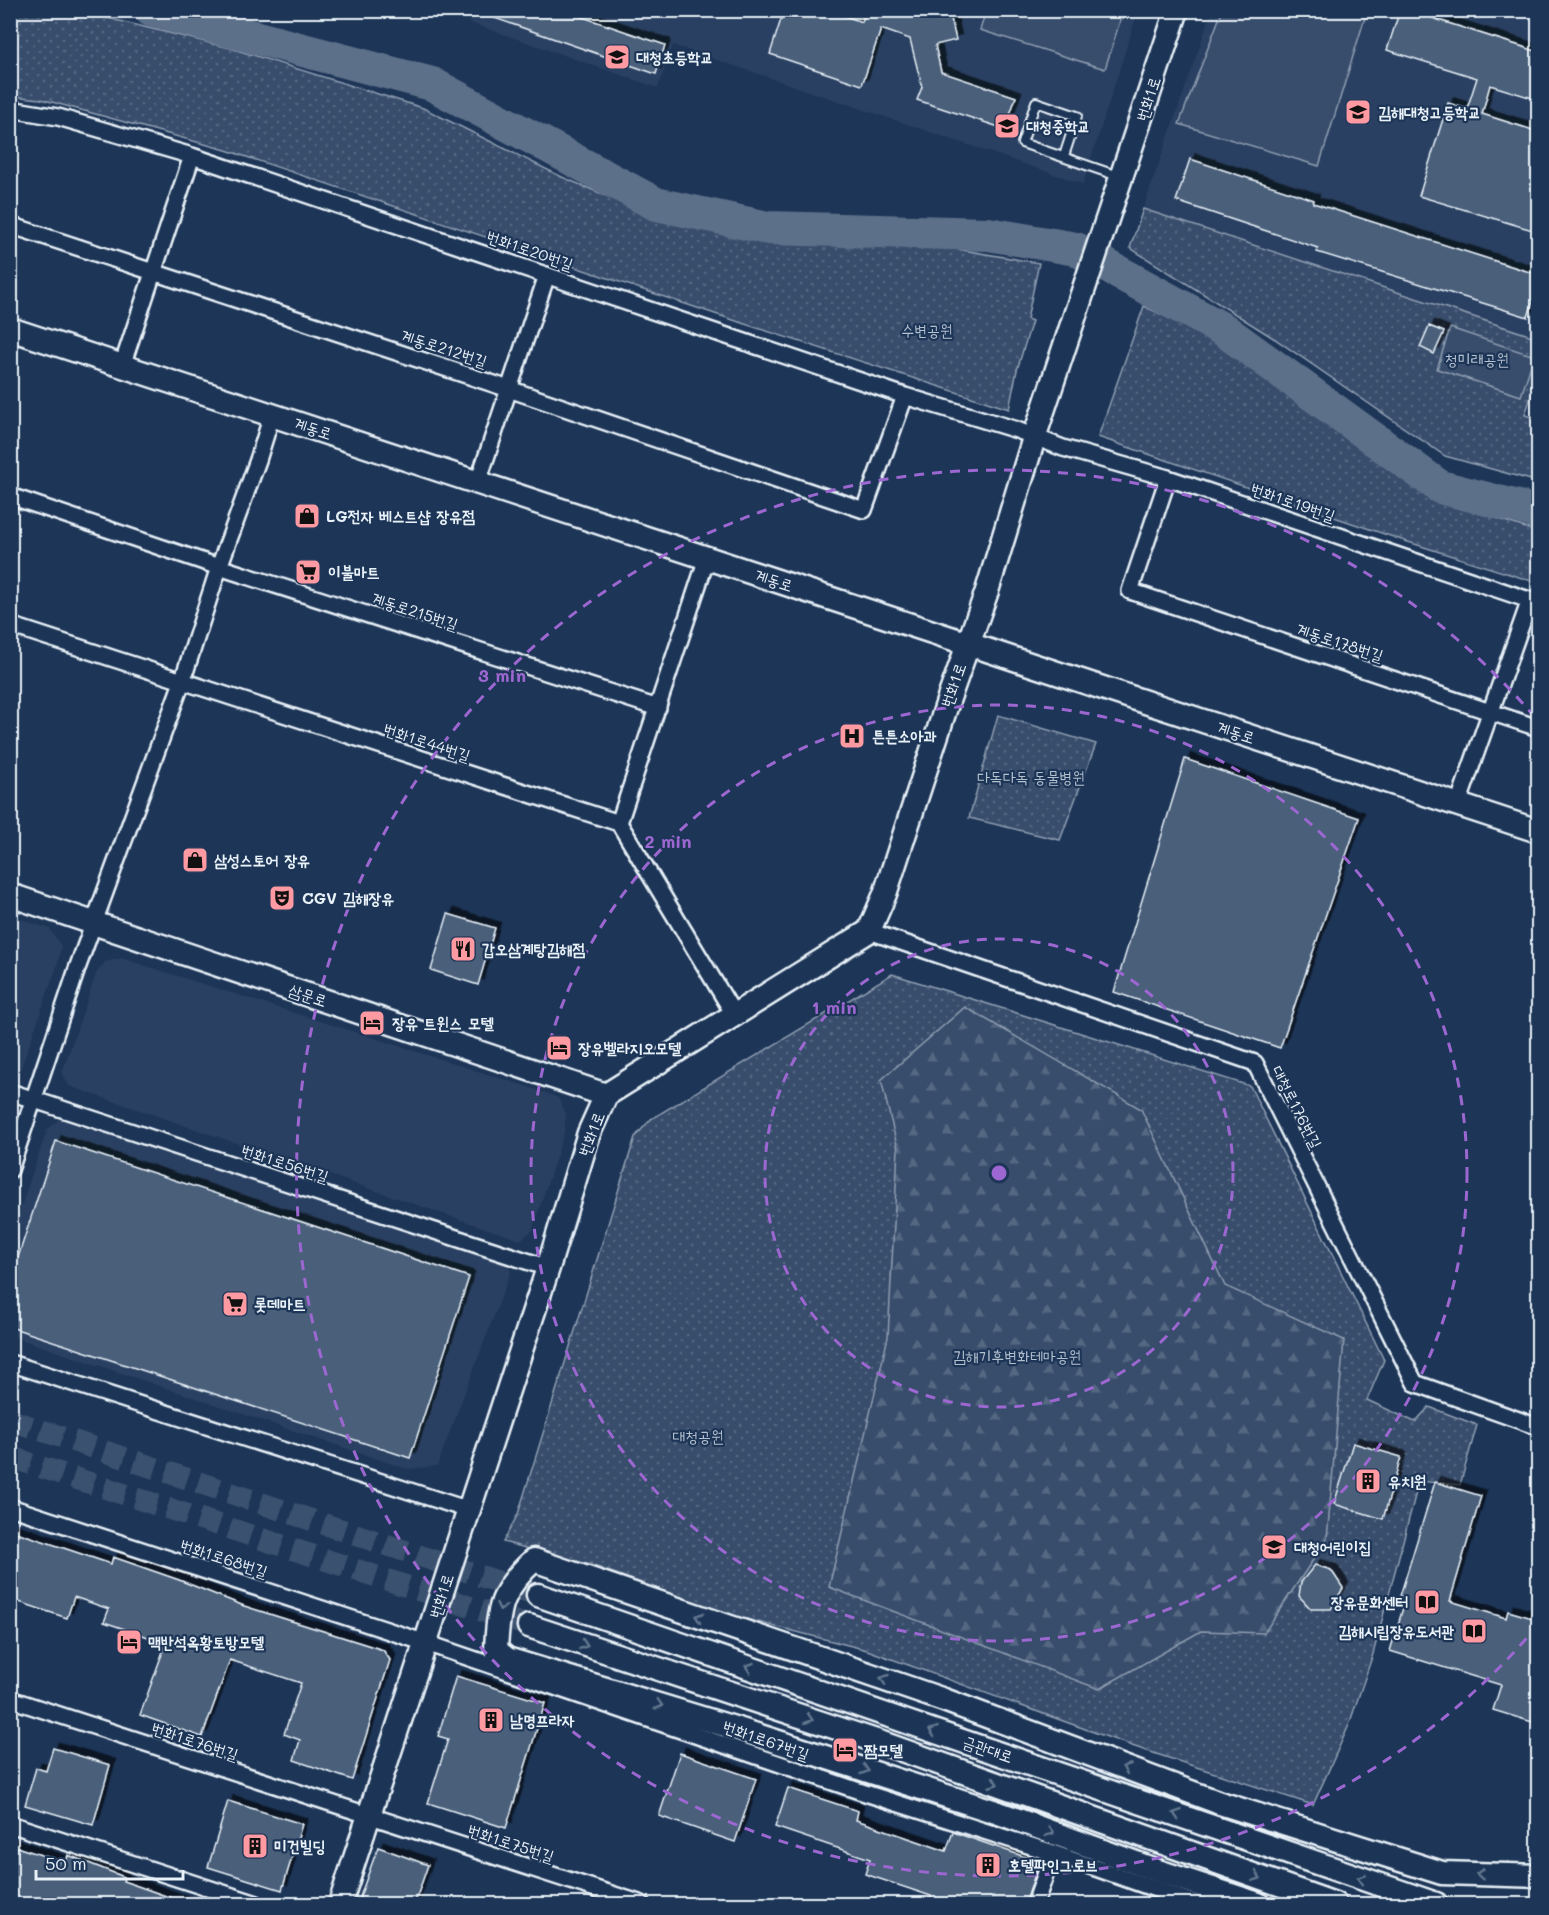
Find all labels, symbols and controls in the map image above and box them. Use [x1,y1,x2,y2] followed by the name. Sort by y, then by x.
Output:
[602,42,632,72] school or university icon: 대청초등학교
[636,46,713,67] place label: 대청초등학교
[1130,74,1165,124] street label: 번화1로
[1343,97,1373,127] school or university icon: 김해대청고등학교
[1378,101,1481,122] place label: 김해대청고등학교
[992,111,1022,141] school or university icon: 대청중학교
[1026,115,1090,136] place label: 대청중학교
[484,225,576,274] street label: 번화1로20번길
[901,319,953,340] park label: 수변공원
[398,324,490,371] street label: 계동로212번길
[1445,348,1509,369] park label: 청미래공원
[292,412,335,443] street label: 계동로
[1248,477,1338,526] street label: 번화1로19번길
[292,501,322,531] shop icon: LG전자 베스트샵 장유점
[326,505,475,526] place label: LG전자 베스트샵 장유점
[293,557,323,587] supermarket icon: 이불마트
[328,561,380,582] place label: 이불마트
[753,564,796,595] street label: 계동로
[369,587,461,634] street label: 계동로215번길
[1294,618,1386,665] street label: 계동로178번길
[935,660,970,710] street label: 번화1로
[478,663,526,687] text: 3 min
[1215,716,1258,747] street label: 계동로
[381,718,473,766] street label: 번화1로44번길
[837,721,867,751] hospital icon: 튼튼소아과
[872,725,937,746] place label: 튼튼소아과
[977,766,1085,787] park label: 다독다독 동물병원
[644,829,692,853] text: 2 min
[180,845,210,875] shop icon: 삼성스토어 장유
[214,849,310,870] place label: 삼성스토어 장유
[267,883,297,913] theatre icon: CGV 김해장유
[302,887,394,908] place label: CGV 김해장유
[448,934,478,964] restaurant icon: 갑오삼계탕김해점
[482,938,585,959] place label: 갑오삼계탕김해점
[286,978,330,1011] street label: 삼문로
[811,995,857,1019] text: 1 min
[357,1008,387,1038] hotel icon: 장유 트윈스 모텔
[392,1012,495,1033] place label: 장유 트윈스 모텔
[544,1033,574,1063] hotel icon: 장유벨라지오모텔
[578,1037,682,1058] place label: 장유벨라지오모텔
[1268,1062,1327,1152] street label: 대청로176번길
[573,1109,609,1159] street label: 번화1로
[239,1139,332,1187] street label: 번화1로56번길
[989,1163,1009,1183] centre of rings
[220,1289,250,1319] supermarket icon: 롯데마트
[254,1293,306,1314] place label: 롯데마트
[953,1345,1081,1366] park label: 김해기후변화테마공원
[672,1425,724,1446] park label: 대청공원
[1353,1466,1383,1496] building icon: 유치원
[1388,1470,1427,1491] place label: 유치원
[1259,1532,1289,1562] school or university icon: 대청어린이집
[178,1533,271,1582] street label: 번화1로68번길
[1294,1536,1371,1557] place label: 대청어린이집
[423,1571,458,1621] street label: 번화1로
[1412,1587,1442,1617] library icon: 장유문화센터
[1331,1591,1408,1612] place label: 장유문화센터
[495,1602,508,1612] one-way arrow
[694,1611,705,1624] one-way arrow
[1459,1616,1489,1646] library icon: 김해시립장유도서관
[1338,1620,1454,1641] place label: 김해시립장유도서관
[114,1627,144,1657] hotel icon: 맥반석옥황토방모텔
[148,1631,265,1652] place label: 맥반석옥황토방모텔
[578,1638,589,1651] one-way arrow
[744,1662,755,1675] one-way arrow
[879,1674,890,1687] one-way arrow
[653,1698,664,1710] one-way arrow
[476,1705,506,1735] building icon: 남명프라자
[510,1709,575,1730] place label: 남명프라자
[803,1712,814,1725] one-way arrow
[720,1715,812,1764] street label: 번화1로67번길
[149,1717,241,1764] street label: 번화1로76번길
[928,1725,939,1738] one-way arrow
[960,1730,1016,1767] street label: 금관대로
[830,1735,860,1765] hotel icon: 짬모텔
[864,1739,904,1760] place label: 짬모텔
[1122,1762,1132,1775] one-way arrow
[859,1763,870,1775] one-way arrow
[988,1775,999,1788] one-way arrow
[1172,1809,1183,1822] one-way arrow
[465,1819,557,1866] street label: 번화1로75번길
[1044,1824,1055,1837] one-way arrow
[240,1831,270,1861] building icon: 미건빌딩
[274,1835,326,1856] place label: 미건빌딩
[36,1843,183,1881] scale bar
[973,1850,1003,1880] building icon: 호텔파인그로브
[45,1851,87,1875] text: 50 m
[1008,1854,1098,1875] place label: 호텔파인그로브
[1476,1868,1485,1881] one-way arrow
[1251,1869,1262,1882] one-way arrow
[1356,1873,1367,1886] one-way arrow

